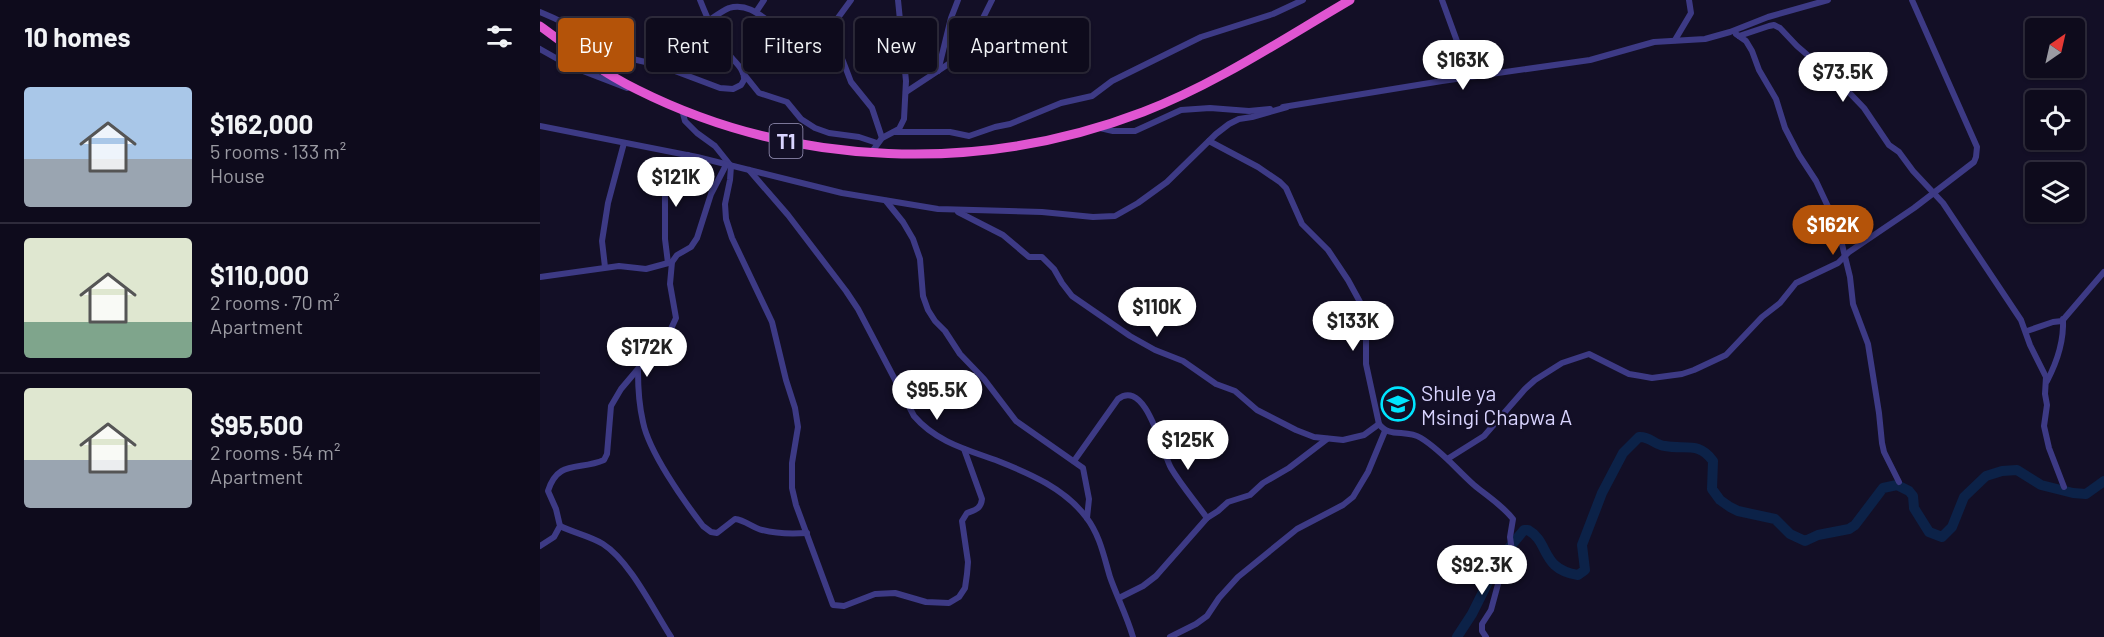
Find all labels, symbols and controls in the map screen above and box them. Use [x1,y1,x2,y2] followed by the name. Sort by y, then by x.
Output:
[558,18,634,72] chip: Buy
[646,18,731,72] chip: Rent
[743,18,843,72] chip: Filters
[855,18,937,72] chip: New
[949,18,1089,72] chip: Apartment
[2025,18,2085,78] north arrow
[2025,18,2085,222] map controls
[483,20,516,53] icon: filters
[24,21,131,52] text: 10 homes
[1421,40,1505,91] pin: $163K
[1437,47,1489,71] text: $163K
[1794,52,1892,103] pin: $73.5K
[1813,59,1873,83] text: $73.5K
[2025,90,2085,150] button: locate
[210,108,313,139] text: $162,000
[72,111,144,183] icon: home
[770,124,802,158] road number: T1
[210,139,346,163] text: 5 rooms · 133 m²
[634,157,718,208] pin: $121K
[2025,162,2085,222] button: layers
[210,163,265,187] text: House
[651,164,701,188] text: $121K
[1791,205,1875,256] pin: $162K
[1807,212,1859,236] text: $162K
[210,259,309,290] text: $110,000
[72,262,144,334] icon: home
[1115,287,1199,338] pin: $110K
[210,290,340,314] text: 2 rooms · 70 m²
[1132,294,1182,318] text: $110K
[1311,301,1395,352] pin: $133K
[1327,308,1379,332] text: $133K
[210,314,303,338] text: Apartment
[605,327,689,378] pin: $172K
[621,334,673,358] text: $172K
[888,370,986,421] pin: $95.5K
[906,377,968,401] text: $95.5K
[1421,380,1573,429] place label: Shule ya Msingi Chapwa A
[1380,386,1416,422] school or university icon: Shule ya Msingi Chapwa A
[210,409,303,440] text: $95,500
[72,412,144,484] icon: home
[1146,420,1230,471] pin: $125K
[1161,427,1215,451] text: $125K
[210,440,340,464] text: 2 rooms · 54 m²
[210,464,303,488] text: Apartment
[1433,545,1531,596] pin: $92.3K
[1451,552,1513,576] text: $92.3K

